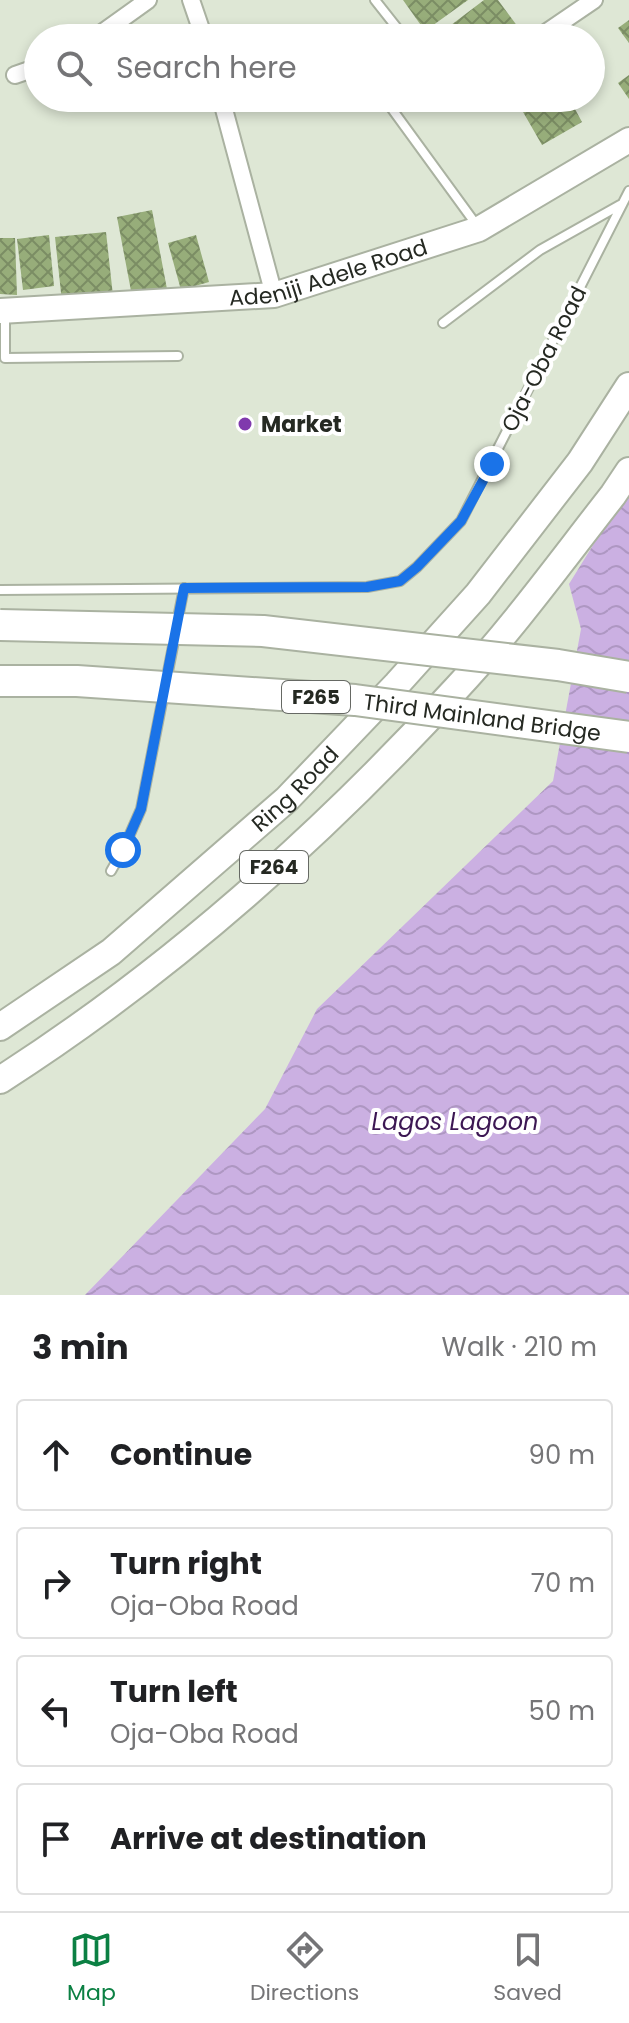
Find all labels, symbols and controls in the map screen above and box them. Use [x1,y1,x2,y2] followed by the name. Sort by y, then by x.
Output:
[24,24,605,112] search box
[52,46,96,90] icon: search
[116,46,297,89] text: Search here
[228,231,431,313] street label: Adeniji Adele Road
[494,281,594,437] street label: Oja-Oba Road
[261,409,342,440] place label: Market
[236,415,254,433] marker: Market
[474,446,510,482] route end
[282,681,350,713] road number: F265
[361,686,603,749] street label: Third Mainland Bridge
[245,739,345,839] street label: Ring Road
[105,832,141,868] route start
[240,851,308,883] road number: F264
[372,1105,538,1138] water label: Lagos Lagoon
[32,1323,129,1371] text: 3 min
[442,1329,597,1365] text: Walk · 210 m
[34,1433,78,1477] icon: ahead
[110,1433,252,1476] text: Continue
[529,1437,595,1473] text: 90 m
[110,1542,262,1585] text: Turn right
[34,1561,78,1605] icon: right
[531,1565,595,1601] text: 70 m
[110,1588,299,1624] text: Oja-Oba Road
[110,1670,238,1713] text: Turn left
[34,1689,78,1733] icon: left
[529,1693,595,1729] text: 50 m
[110,1716,299,1752] text: Oja-Oba Road
[34,1817,78,1861] icon: arrive
[110,1817,427,1860] text: Arrive at destination
[67,1928,116,2009] tab: Map
[250,1928,359,2009] tab: Directions
[493,1928,562,2009] tab: Saved

